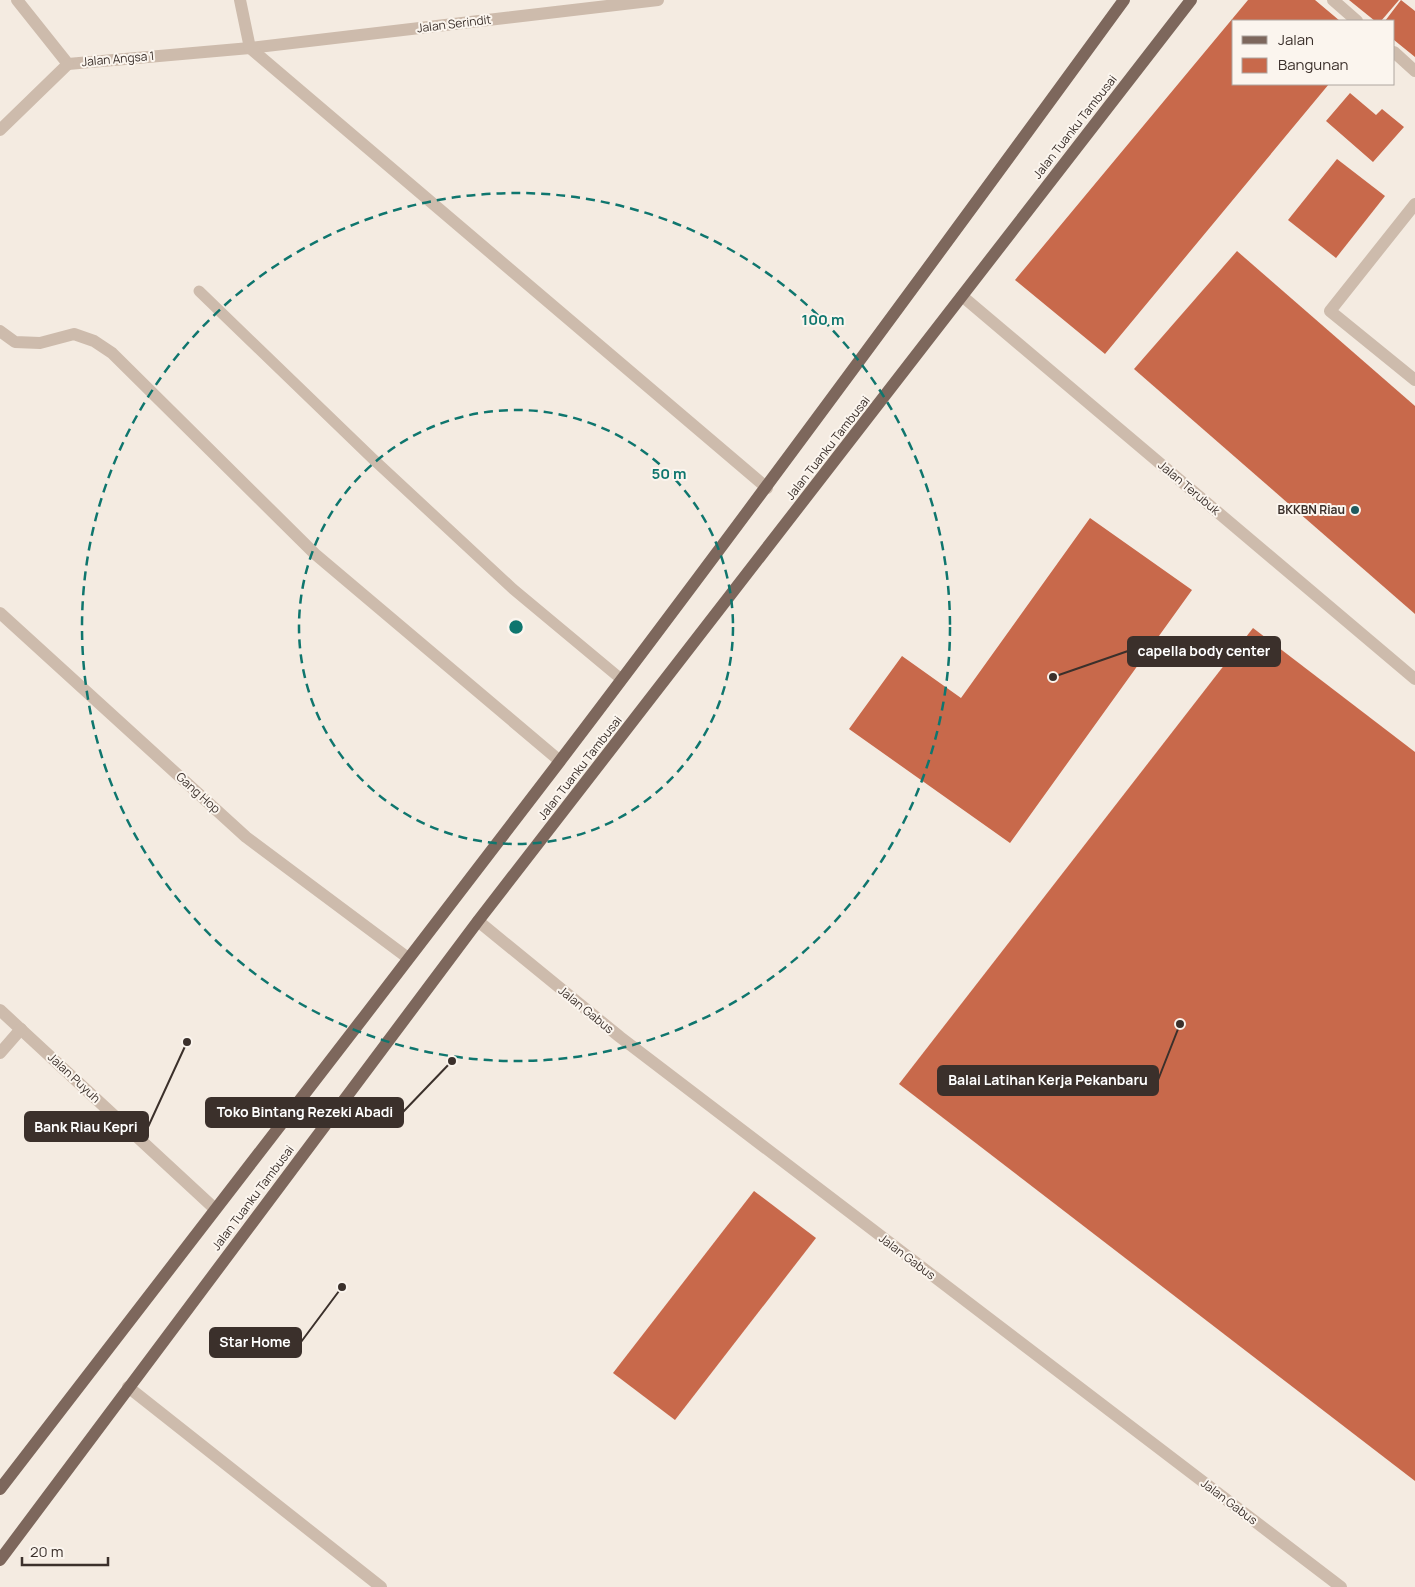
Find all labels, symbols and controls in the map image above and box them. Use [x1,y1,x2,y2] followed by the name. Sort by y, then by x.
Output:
[416,10,492,36] street label: Jalan Serindit
[1232,20,1395,85] legend
[1278,29,1314,50] text: Jalan
[81,47,155,70] street label: Jalan Angsa 1
[1278,54,1348,75] text: Bangunan
[1029,71,1121,182] street label: Jalan Tuanku Tambusai
[802,309,844,330] text: 100 m
[782,392,874,503] street label: Jalan Tuanku Tambusai
[1155,457,1225,519] street label: Jalan Terubuk
[651,463,687,484] text: 50 m
[1278,501,1345,518] place label: BKKBN Riau
[1349,504,1361,516] marker: BKKBN Riau
[507,618,525,636] centre of rings
[1128,637,1280,666] callout: capella body center
[1138,641,1271,660] text: capella body center
[534,712,626,823] street label: Jalan Tuanku Tambusai
[173,768,224,817] street label: Gang Hop
[555,982,618,1037] street label: Jalan Gabus
[44,1049,104,1106] street label: Jalan Puyuh
[938,1066,1158,1095] callout: Balai Latihan Kerja Pekanbaru
[948,1070,1148,1089] text: Balai Latihan Kerja Pekanbaru
[206,1098,403,1127] callout: Toko Bintang Rezeki Abadi
[217,1102,393,1121] text: Toko Bintang Rezeki Abadi
[25,1112,148,1141] callout: Bank Riau Kepri
[34,1117,138,1136] text: Bank Riau Kepri
[207,1142,298,1254] street label: Jalan Tuanku Tambusai
[875,1230,939,1284] street label: Jalan Gabus
[210,1328,301,1357] callout: Star Home
[219,1332,291,1351] text: Star Home
[1197,1475,1261,1529] street label: Jalan Gabus
[22,1534,109,1566] scale bar
[30,1541,63,1562] text: 20 m

